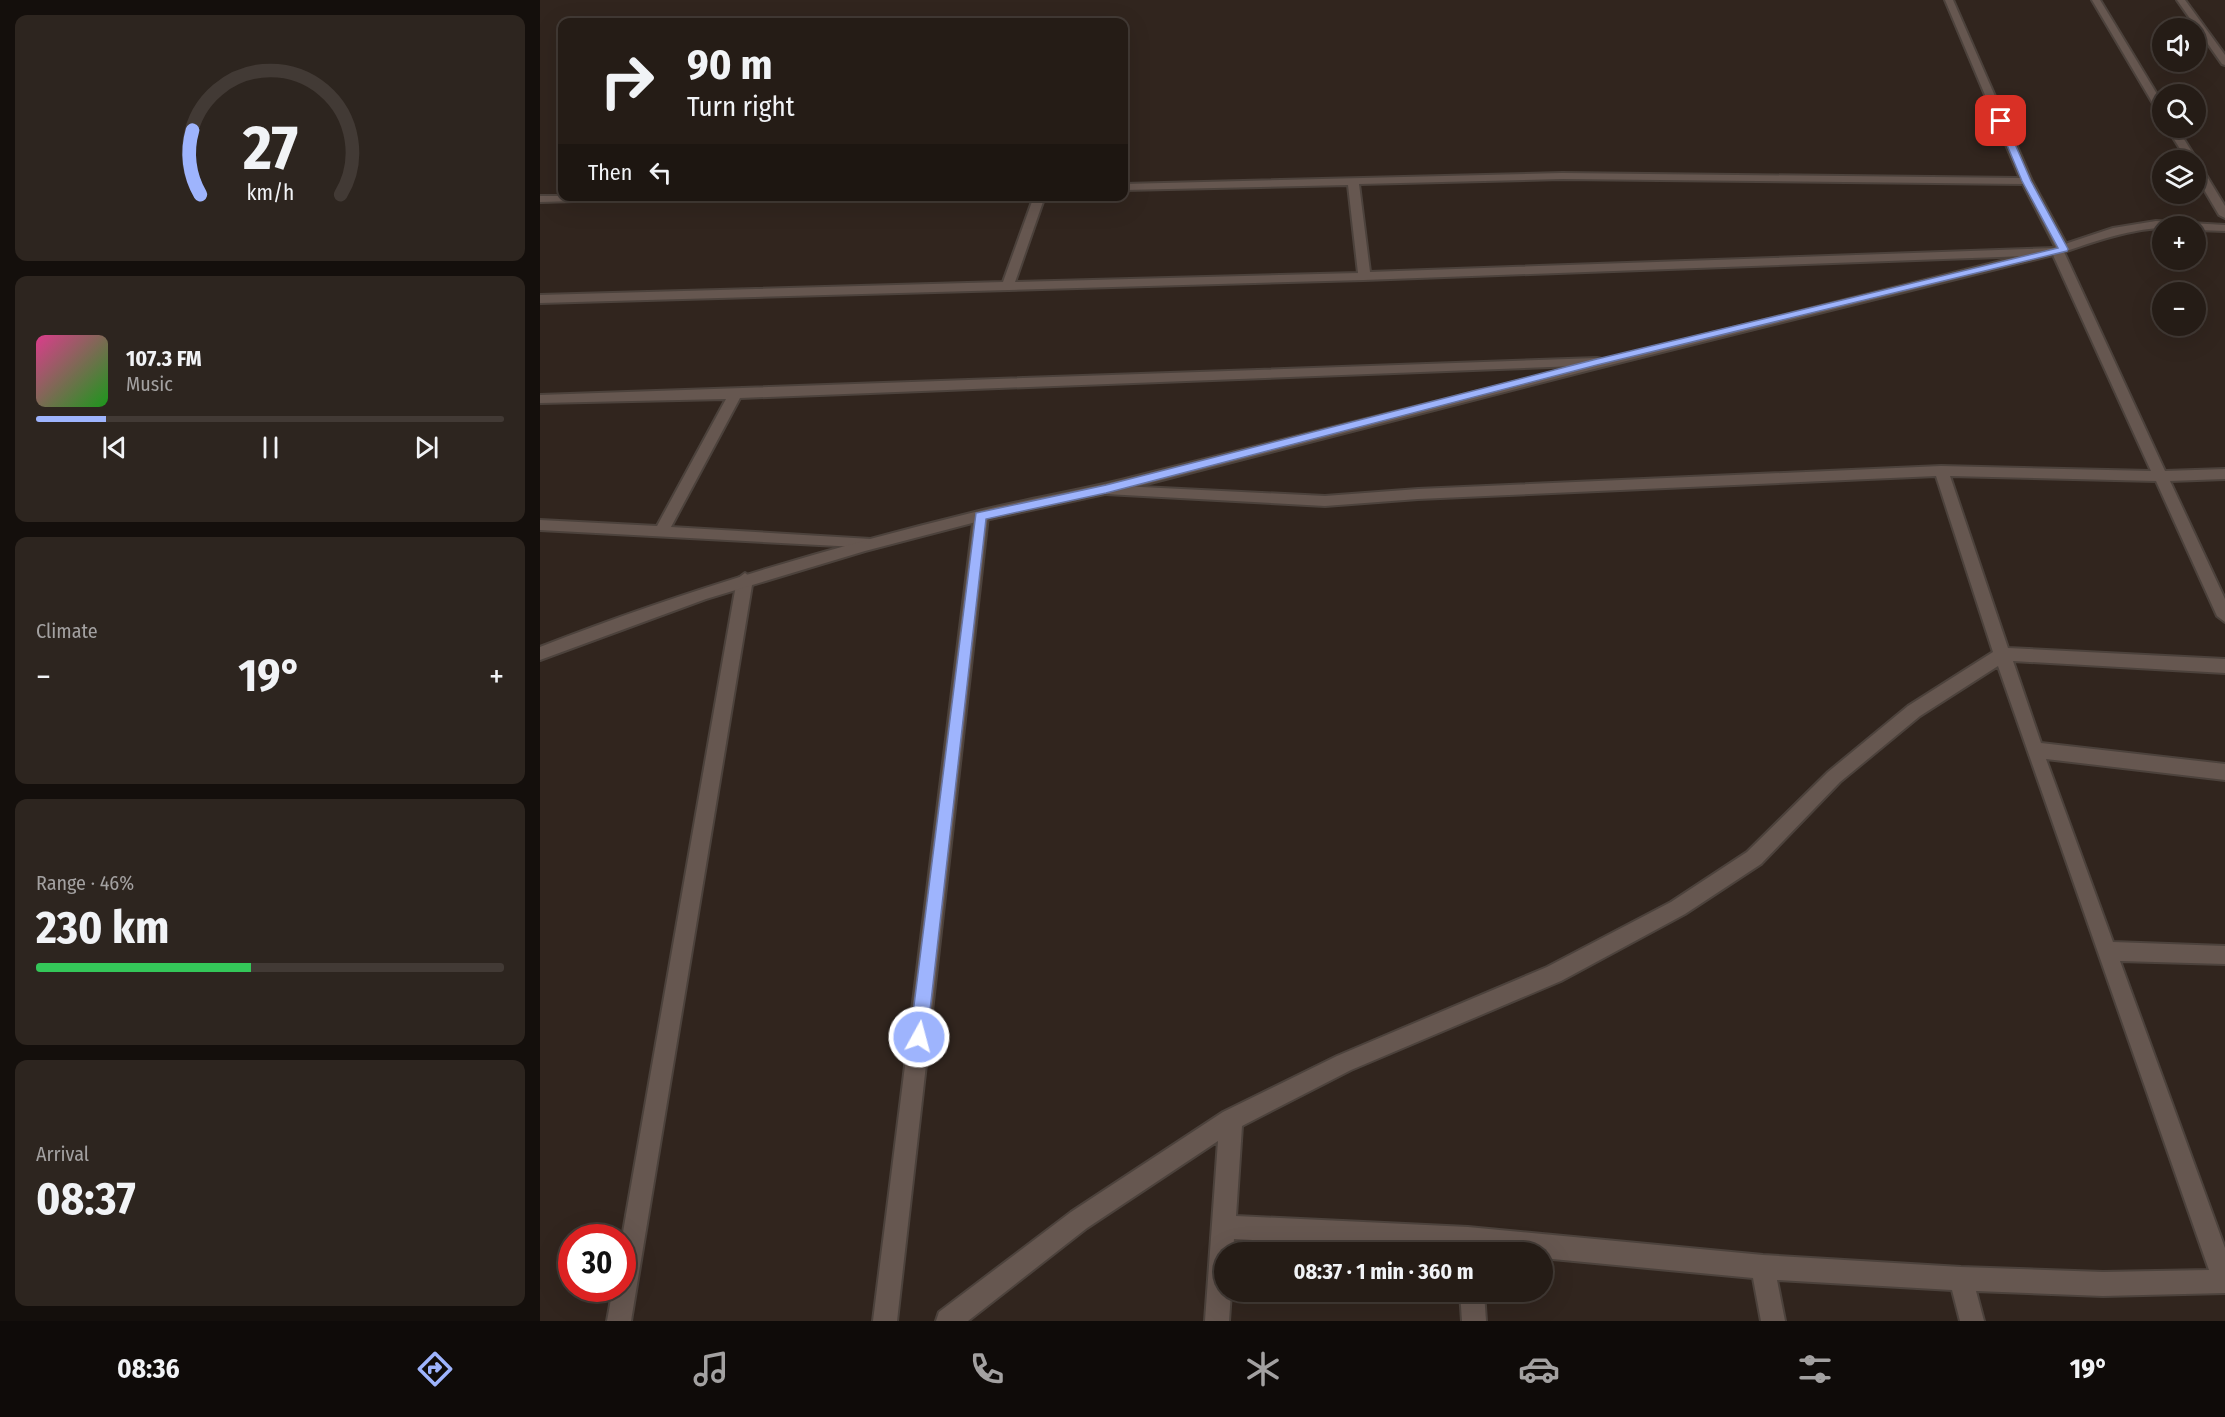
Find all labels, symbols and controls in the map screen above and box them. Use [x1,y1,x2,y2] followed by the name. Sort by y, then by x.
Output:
[2152,18,2206,336] map controls
[2152,18,2206,72] button: sound
[687,40,772,90] text: 90 m
[588,42,666,120] icon: right
[2152,84,2206,138] button: search
[687,91,795,123] text: Turn right
[1975,95,2026,146] pin
[1984,104,2017,137] icon: arrive
[241,111,298,186] text: 27
[2152,150,2206,204] button: layers
[644,156,677,189] icon: left
[588,159,632,186] text: Then
[246,180,294,206] text: km/h
[2152,216,2206,270] button: +
[2152,282,2206,336] button: −
[126,345,202,372] text: 107.3 FM
[126,372,173,396] text: Music
[98,431,131,464] icon: previous
[254,431,287,464] icon: pause
[410,431,443,464] icon: next
[36,619,98,643] text: Climate
[238,649,302,703] text: 19°
[36,657,51,697] text: −
[489,657,504,697] text: +
[36,871,134,895] text: Range · 46%
[36,901,169,955] text: 230 km
[887,1005,951,1069] position arrow
[36,1142,89,1166] text: Arrival
[36,1172,136,1226] text: 08:37
[558,1224,636,1302] speed limit sign: 30
[1293,1258,1474,1285] text: 08:37 · 1 min · 360 m
[414,1348,456,1390] icon: directions
[690,1348,732,1390] icon: music
[966,1348,1008,1390] icon: phone
[1242,1348,1284,1390] icon: climate
[1518,1348,1560,1390] icon: car
[1794,1348,1836,1390] icon: filters
[117,1353,180,1385] text: 08:36
[2070,1353,2108,1385] text: 19°

